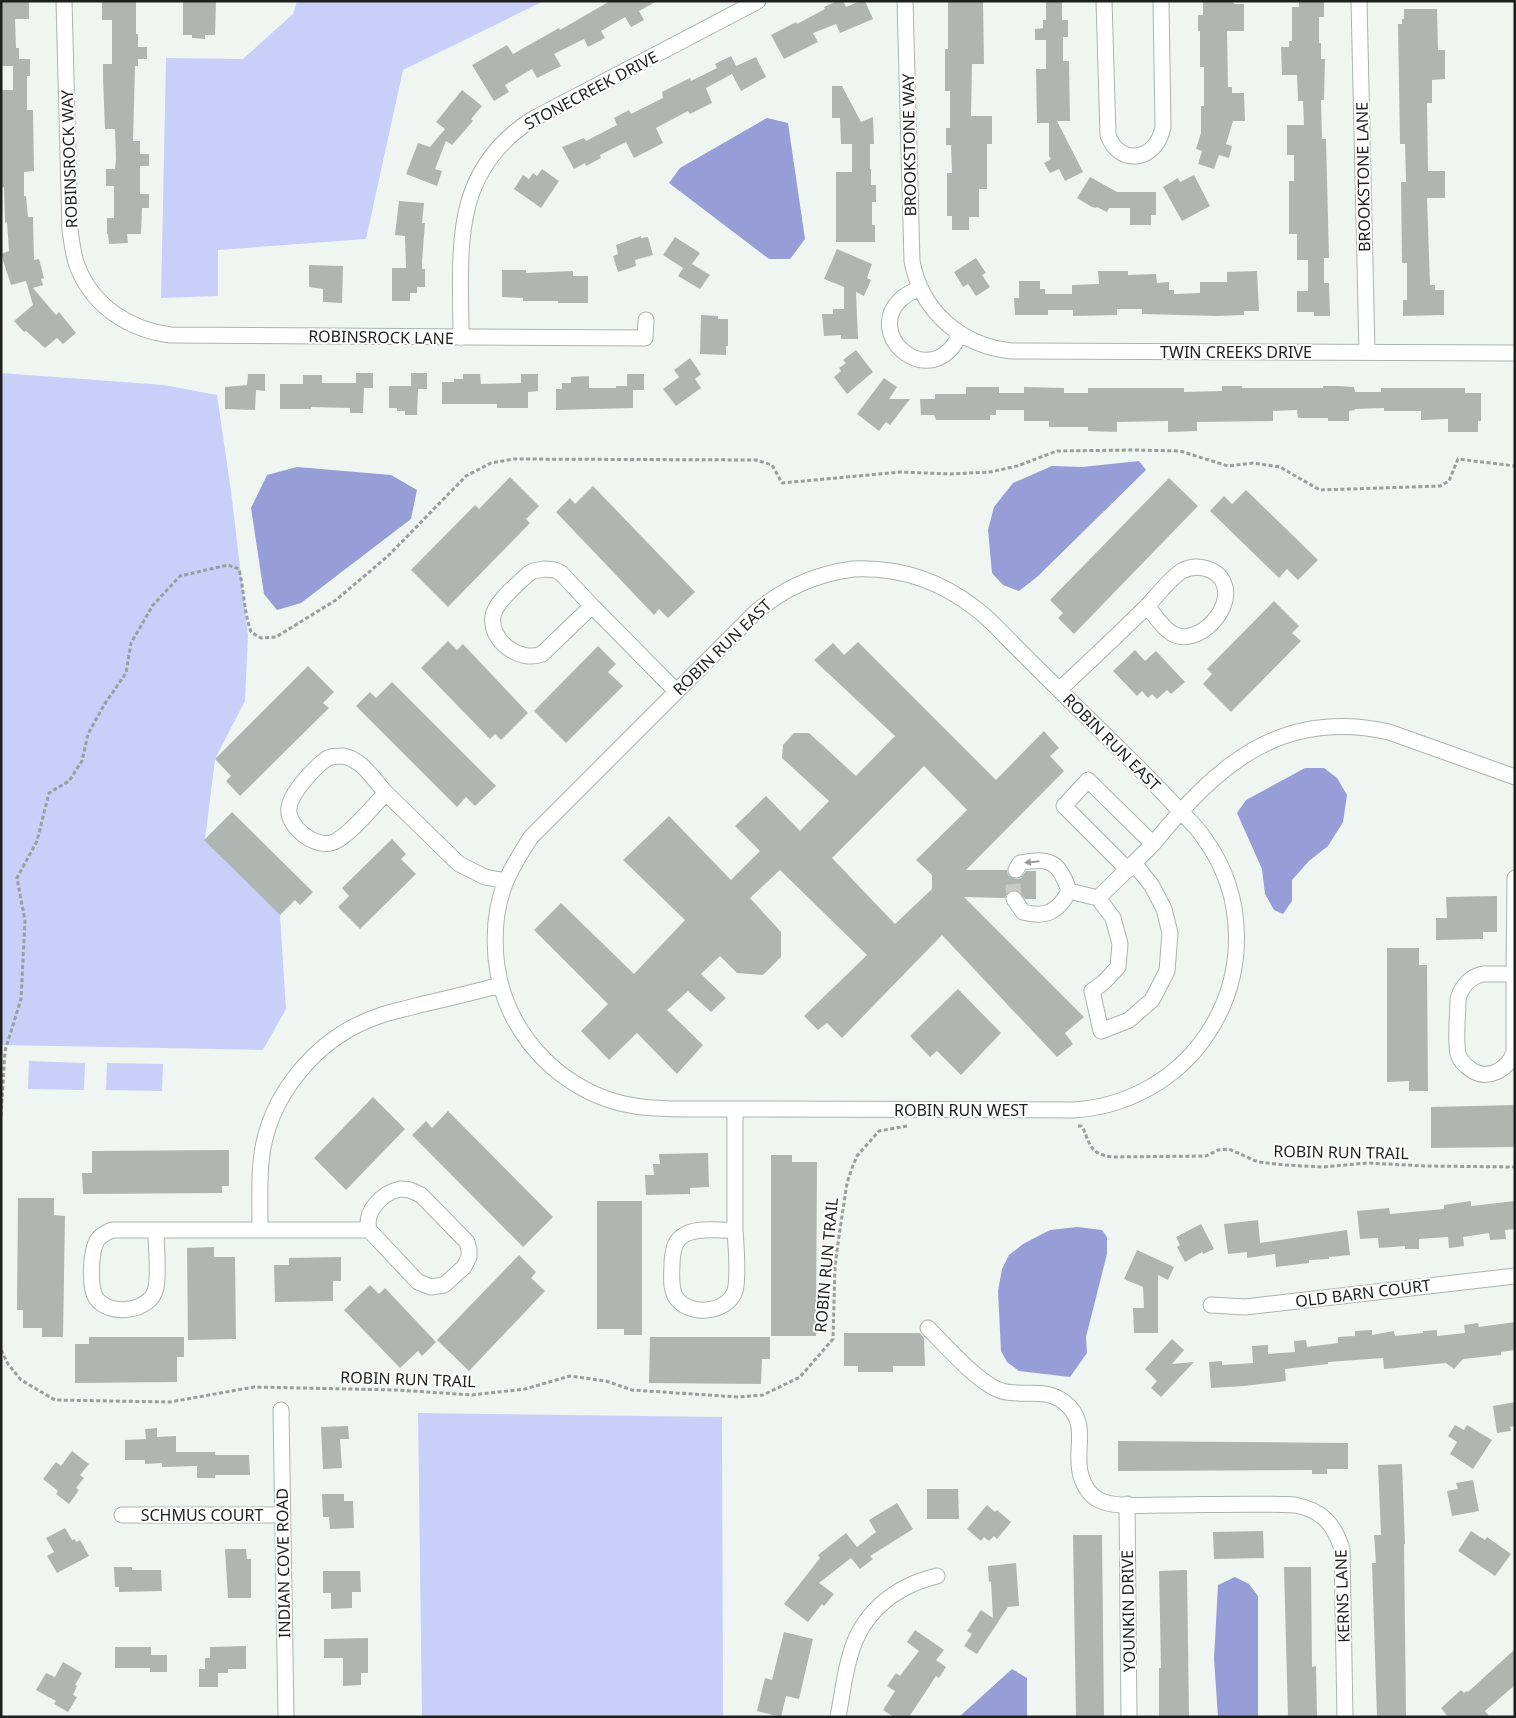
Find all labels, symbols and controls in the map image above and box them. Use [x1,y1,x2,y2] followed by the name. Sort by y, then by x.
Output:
[520,45,662,135] street label: STONECREEK DRIVE
[897,72,921,217] street label: BROOKSTONE WAY
[56,89,82,229] street label: ROBINSROCK WAY
[1351,102,1375,252] street label: BROOKSTONE LANE
[308,325,454,349] street label: ROBINSROCK LANE
[1160,341,1312,363] street label: TWIN CREEKS DRIVE
[668,594,776,700] street label: ROBIN RUN EAST
[1058,688,1166,796] street label: ROBIN RUN EAST
[1023,858,1039,866] one-way arrow
[894,1099,1028,1121] street label: ROBIN RUN WEST
[1273,1140,1409,1164] street label: ROBIN RUN TRAIL
[809,1197,843,1333] street label: ROBIN RUN TRAIL
[1294,1274,1432,1312] street label: OLD BARN COURT
[340,1366,476,1392] street label: ROBIN RUN TRAIL
[271,1488,295,1638] street label: INDIAN COVE ROAD
[141,1504,263,1526] street label: SCHMUS COURT
[1329,1549,1355,1643] street label: KERNS LANE
[1116,1550,1140,1672] street label: YOUNKIN DRIVE

